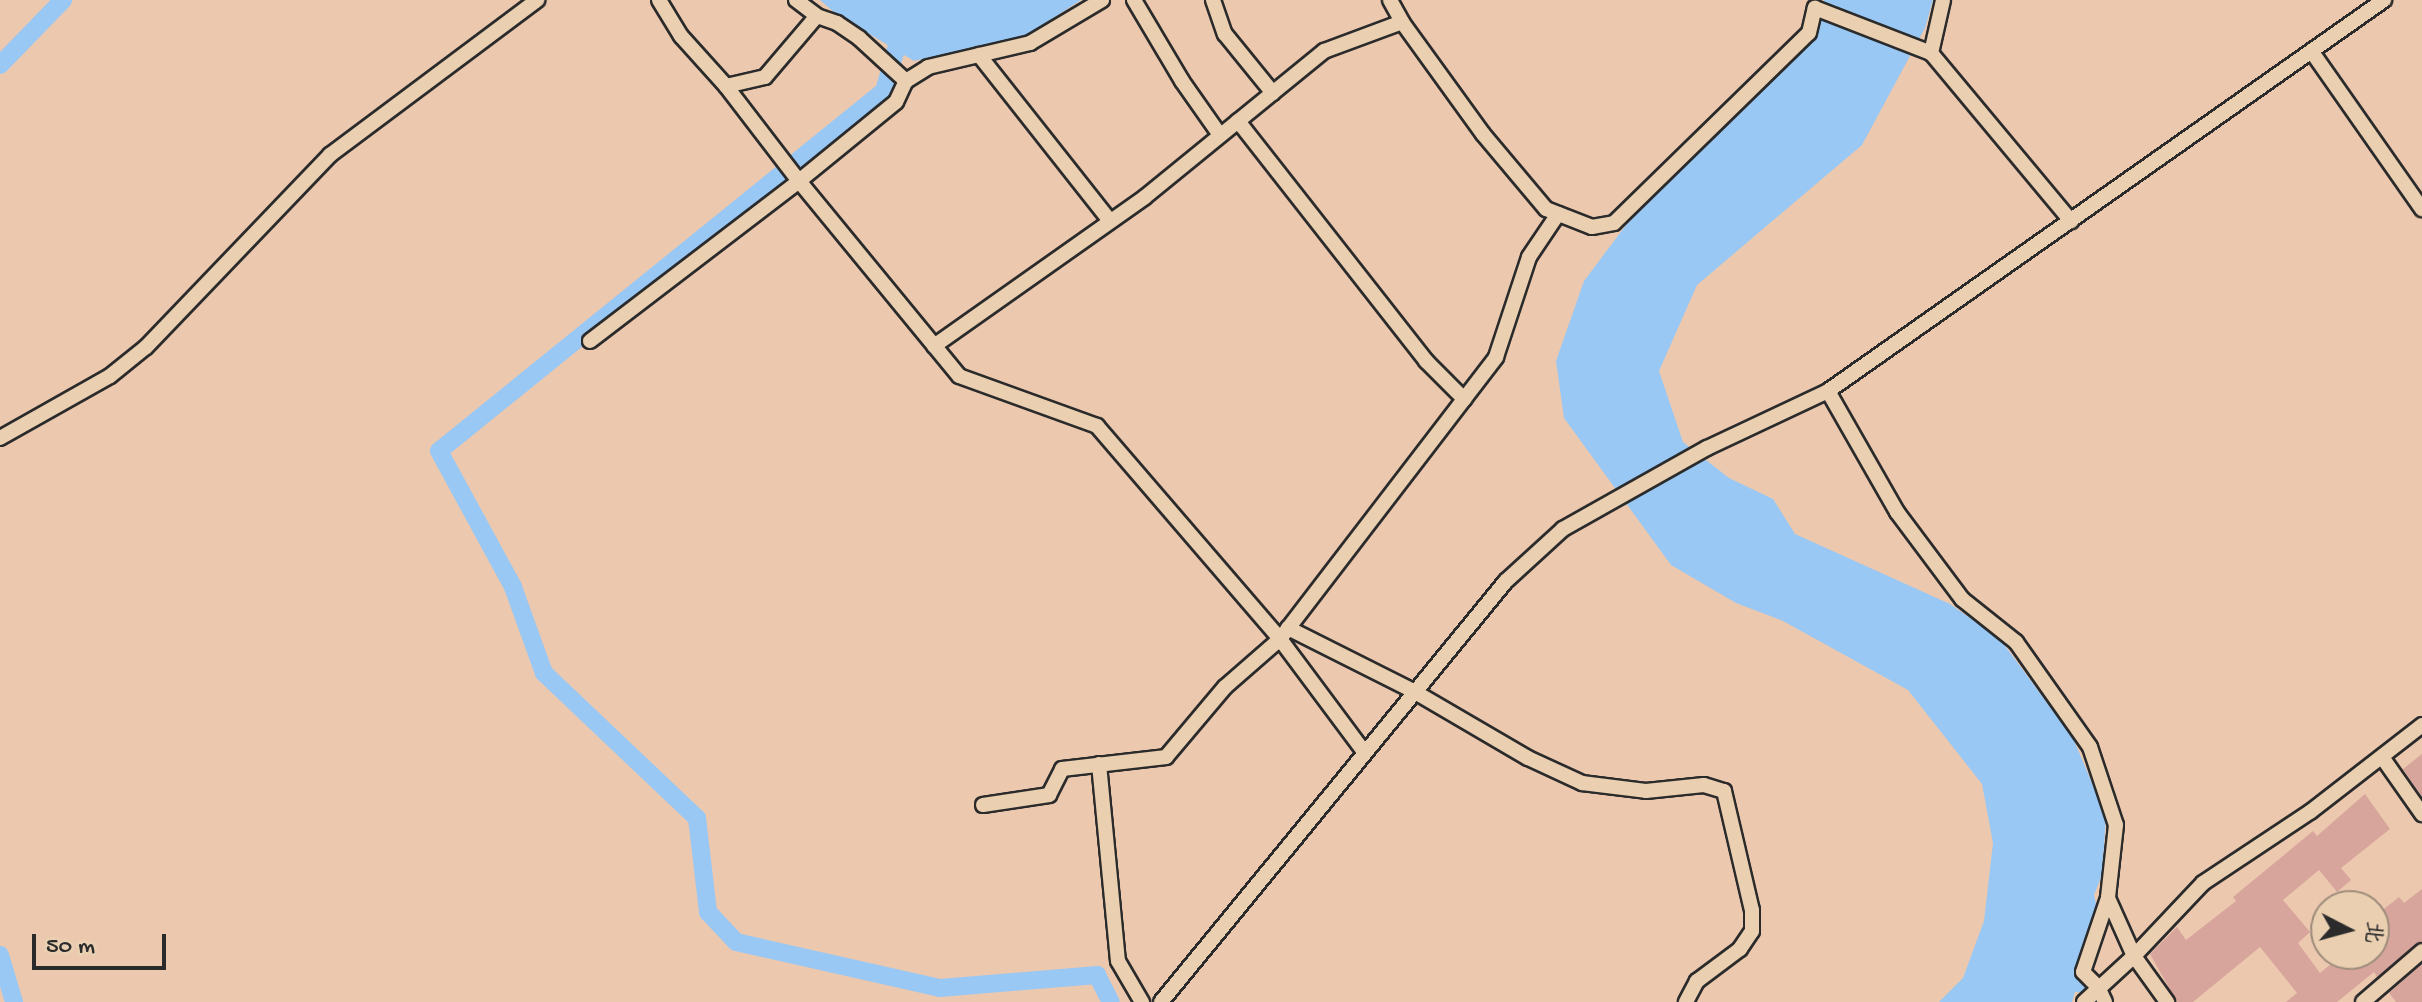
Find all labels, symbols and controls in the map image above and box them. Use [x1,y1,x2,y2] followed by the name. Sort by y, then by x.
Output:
[2310,890,2390,970] north arrow
[36,918,170,968] scale bar
[2358,920,2386,945] text: 北
[46,933,95,962] text: 50 m

